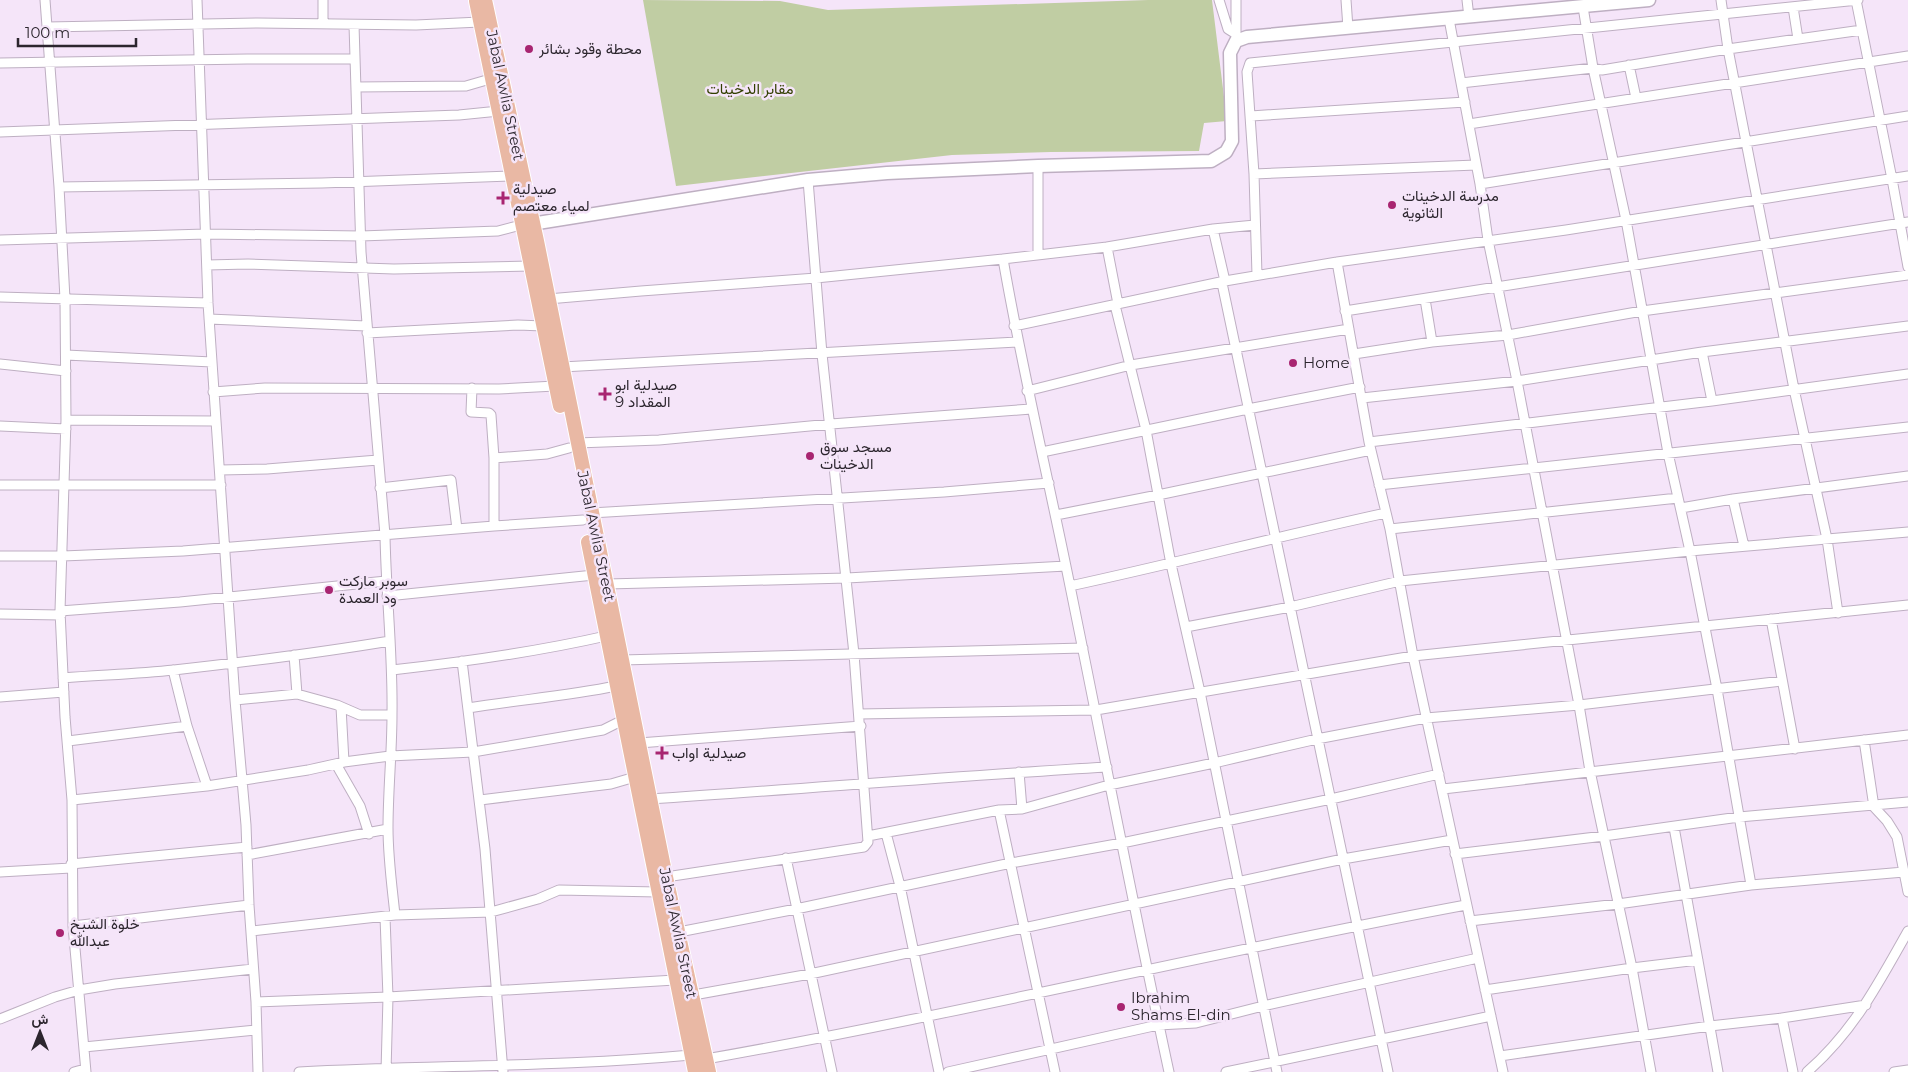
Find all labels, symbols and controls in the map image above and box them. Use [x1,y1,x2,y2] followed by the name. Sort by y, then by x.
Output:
[18,15,135,47] scale bar
[25,23,70,42] text: 100 m
[482,27,529,162] street label: Jabal Awlia Street
[538,39,642,58] place label: محطة وقود بشائر
[523,43,535,55] marker: محطة وقود بشائر
[707,79,793,98] park label: مقابر الدخينات
[513,179,590,216] place label: صيدلية لمياء معتصم
[1402,186,1499,222] place label: مدرسة الدخينات الثانوية
[497,192,509,204] marker: صيدلية لمياء معتصم
[1386,199,1398,211] marker: مدرسة الدخينات الثانوية
[1303,353,1350,372] place label: Home
[1287,357,1299,369] marker: Home
[615,375,677,411] place label: صيدلية ابو المقداد 9
[599,388,611,400] marker: صيدلية ابو المقداد 9
[820,437,892,473] place label: مسجد سوق الدخينات
[804,450,816,462] marker: مسجد سوق الدخينات
[573,468,620,603] street label: Jabal Awlia Street
[339,571,408,607] place label: سوبر ماركت ود العمدة
[323,584,335,596] marker: سوبر ماركت ود العمدة
[672,743,746,762] place label: صيدلية اواب
[656,747,668,759] marker: صيدلية اواب
[655,865,702,1000] street label: Jabal Awlia Street
[70,914,139,950] place label: خلوة الشيخ عبدالله
[54,927,66,939] marker: خلوة الشيخ عبدالله
[1131,988,1231,1024] place label: Ibrahim Shams El-din
[1115,1001,1127,1013] marker: Ibrahim Shams El-din
[15,1007,65,1057] north arrow
[32,1010,49,1028] text: ش

